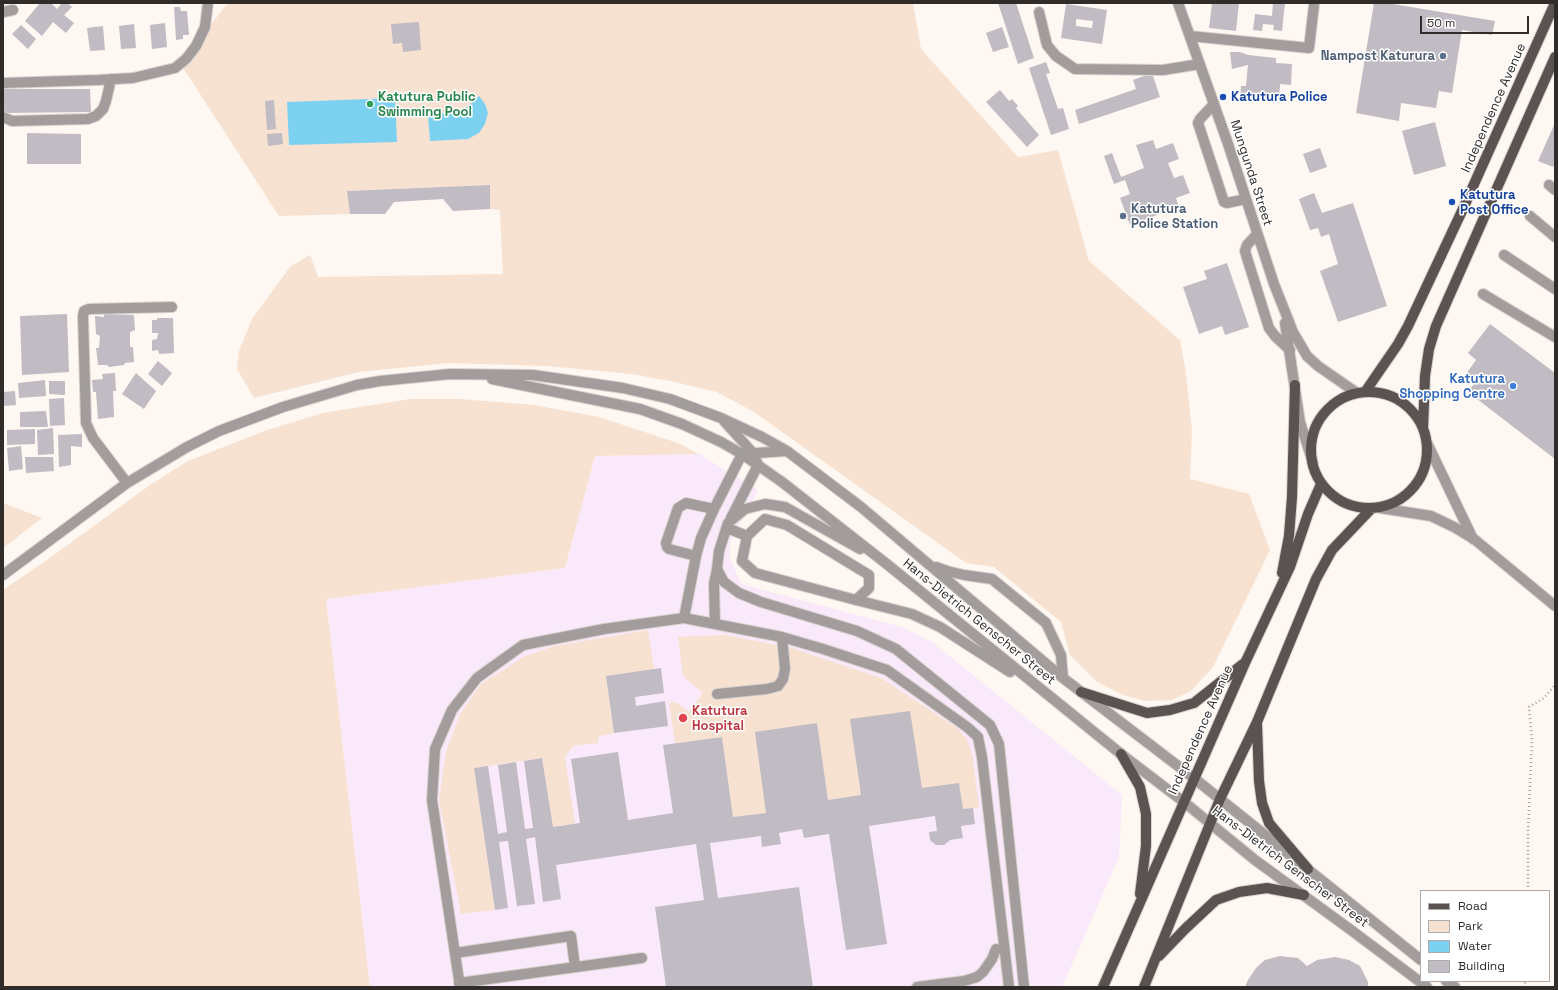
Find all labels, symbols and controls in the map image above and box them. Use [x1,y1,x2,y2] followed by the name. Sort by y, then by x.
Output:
[1422,8,1531,34] scale bar
[1427,15,1455,31] text: 50 m
[1458,41,1530,175] street label: Independence Avenue
[1321,48,1435,64] place label: Nampost Katurura
[1438,51,1448,61] marker: Nampost Katurura
[378,89,476,120] place label: Katutura Public Swimming Pool
[1231,89,1328,105] place label: Katutura Police
[1218,92,1228,102] marker: Katutura Police
[365,99,375,109] marker: Katutura Public Swimming Pool
[1227,118,1275,228] street label: Mungunda Street
[1460,187,1528,218] place label: Katutura Post Office
[1447,197,1457,207] marker: Katutura Post Office
[1131,201,1218,232] place label: Katutura Police Station
[1118,211,1128,221] marker: Katutura Police Station
[1399,371,1505,402] place label: Katutura Shopping Centre
[1508,381,1518,391] marker: Katutura Shopping Centre
[900,556,1058,688] street label: Hans-Dietrich Genscher Street
[1165,663,1237,797] street label: Independence Avenue
[692,703,748,734] place label: Katutura Hospital
[677,712,689,724] marker: Katutura Hospital
[1209,803,1371,931] street label: Hans-Dietrich Genscher Street
[1420,890,1550,982] legend
[1458,898,1487,914] text: Road
[1458,918,1483,934] text: Park
[1458,938,1492,954] text: Water
[1458,958,1505,974] text: Building

